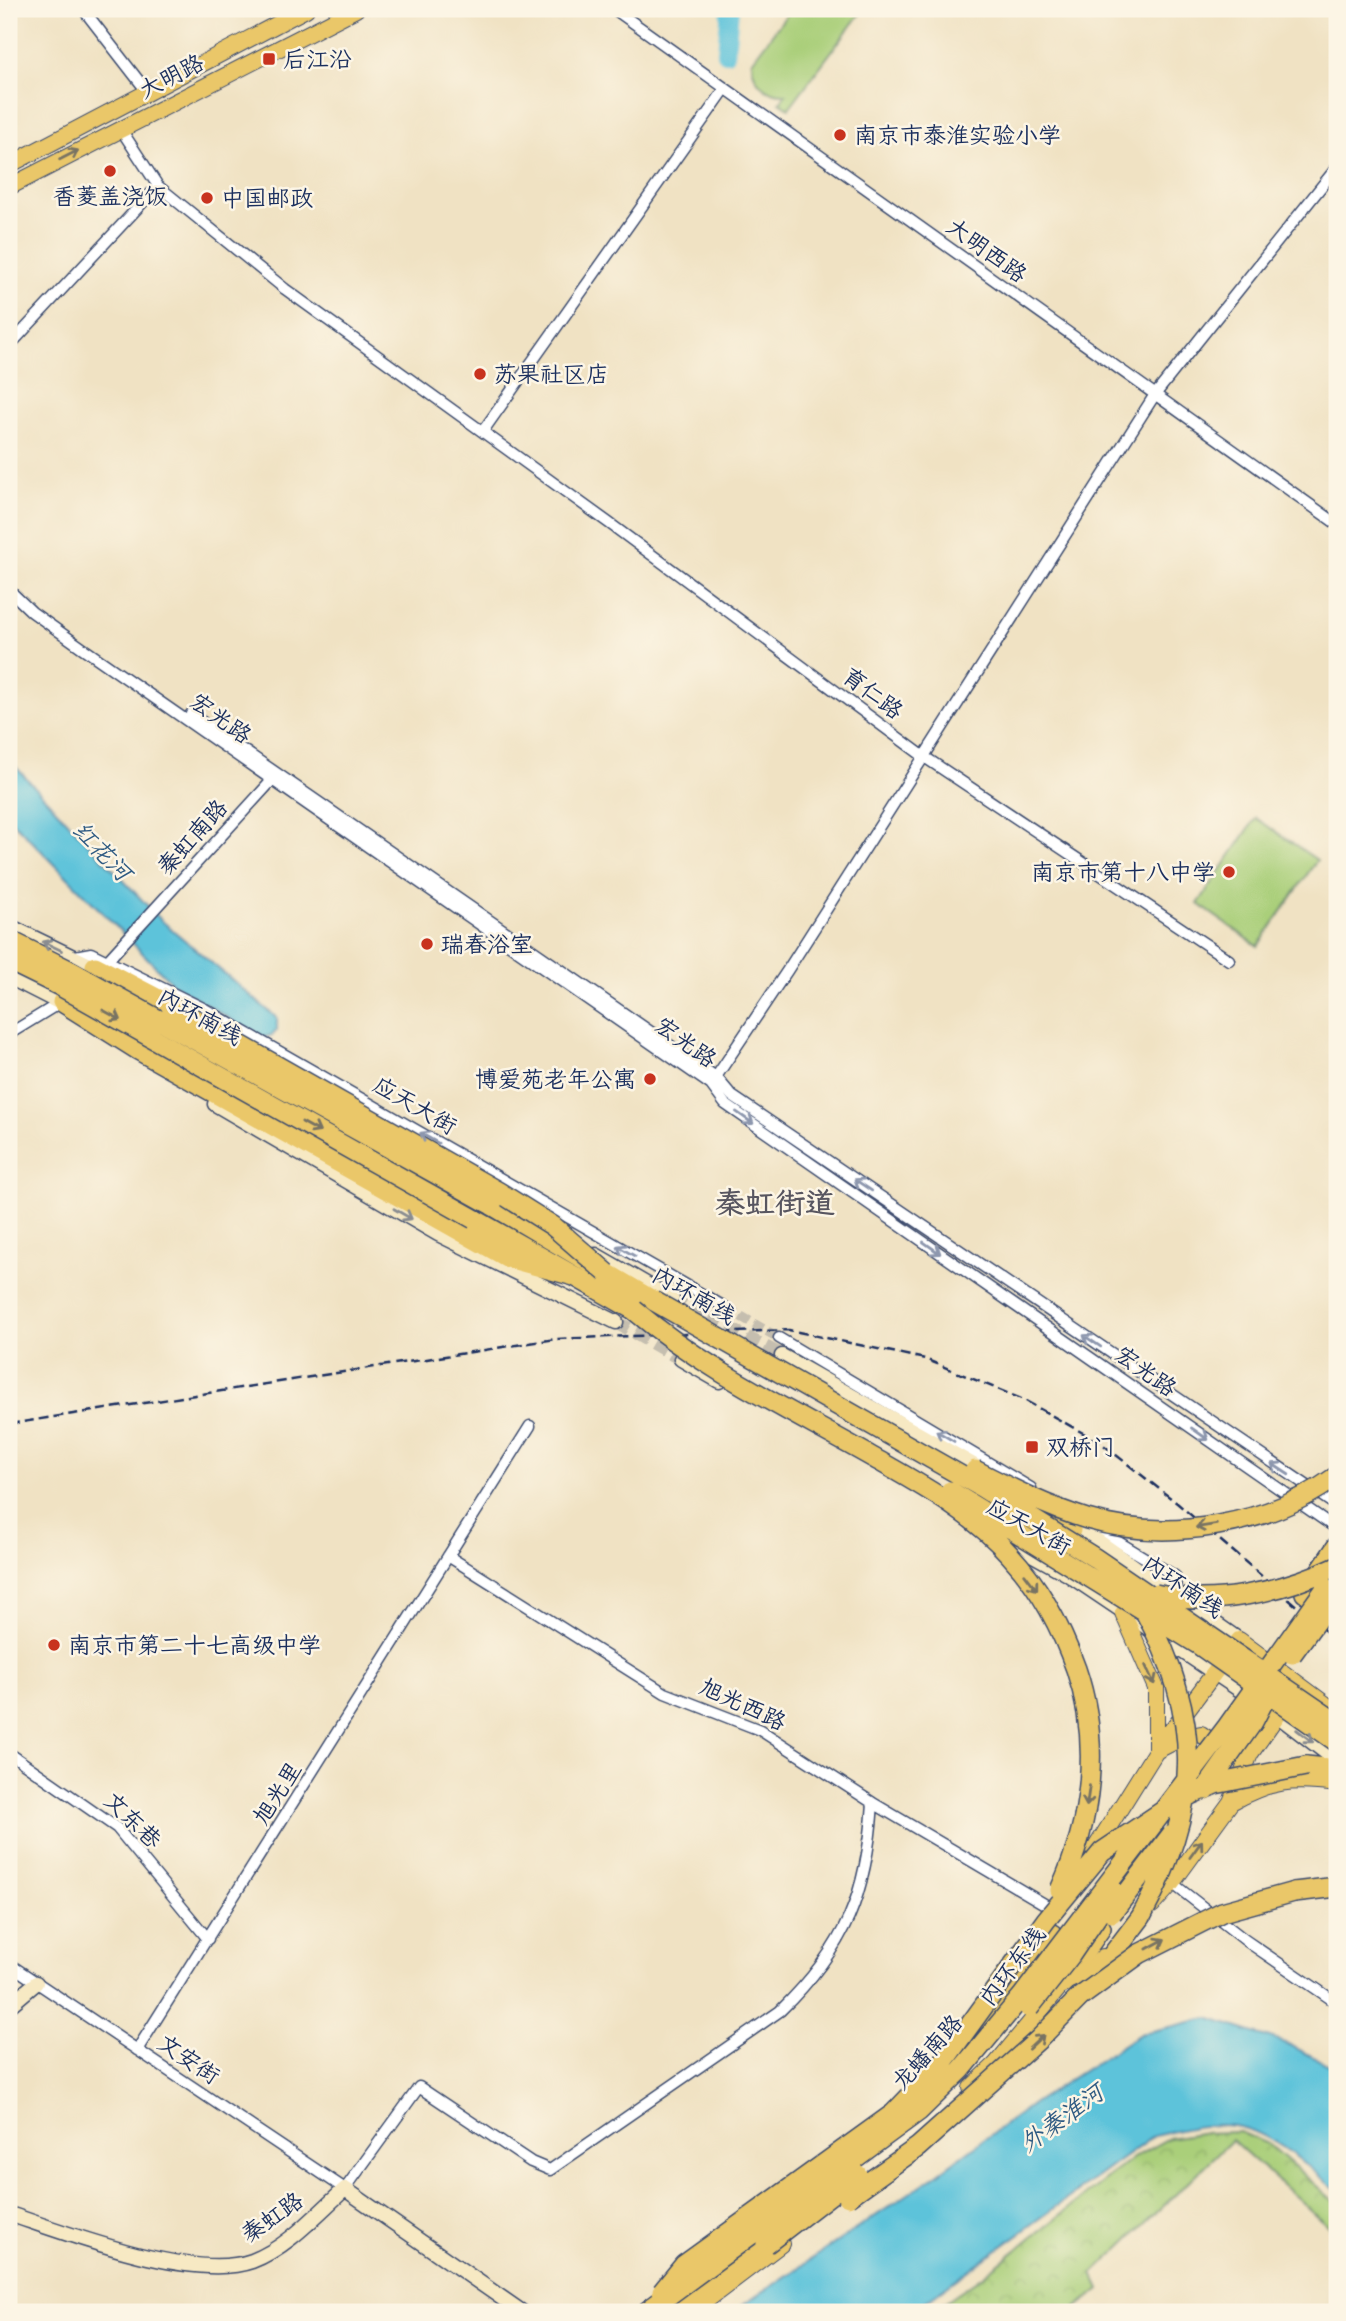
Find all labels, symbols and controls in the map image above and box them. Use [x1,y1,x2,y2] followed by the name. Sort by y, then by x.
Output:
[283,48,352,76] place label: 后江沿
[135,51,209,107] street label: 大明路
[261,51,277,67] marker: 后江沿
[854,123,1061,152] place label: 南京市泰淮实验小学
[832,127,848,143] marker: 南京市泰淮实验小学
[58,147,79,161] one-way arrow
[102,163,118,179] marker: 香菱盖浇饭
[53,185,168,213] place label: 香菱盖浇饭
[221,187,313,215] place label: 中国邮政
[199,190,215,206] marker: 中国邮政
[940,214,1031,291] street label: 大明西路
[494,363,609,391] place label: 苏果社区店
[472,366,488,382] marker: 苏果社区店
[835,663,907,727] street label: 育仁路
[183,689,256,752] street label: 宏光路
[152,795,235,883] street label: 秦虹南路
[64,817,138,892] water label: 红花河
[1031,861,1215,889] place label: 南京市第十八中学
[1221,864,1237,880] marker: 南京市第十八中学
[441,933,533,961] place label: 瑞春浴室
[419,936,435,952] marker: 瑞春浴室
[42,938,63,952] one-way arrow
[152,984,246,1053] street label: 内环南线
[102,1008,122,1022] one-way arrow
[648,1013,721,1076] street label: 宏光路
[475,1067,636,1096] place label: 博爱苑老年公寓
[642,1071,658,1087] marker: 博爱苑老年公寓
[367,1072,460,1143] street label: 应天大街
[735,1111,755,1125] one-way arrow
[300,1120,320,1134] one-way arrow
[419,1131,439,1145] one-way arrow
[854,1178,874,1192] one-way arrow
[715,1187,835,1225] district label: 秦虹街道
[392,1207,412,1221] one-way arrow
[922,1241,941,1255] one-way arrow
[616,1244,637,1257] one-way arrow
[646,1262,739,1333] street label: 内环南线
[1083,1334,1102,1348] one-way arrow
[1108,1342,1181,1405] street label: 宏光路
[1190,1427,1209,1441] one-way arrow
[935,1429,955,1443] one-way arrow
[1046,1436,1115,1464] place label: 双桥门
[1024,1439,1040,1455] marker: 双桥门
[1271,1462,1290,1477] one-way arrow
[981,1494,1075,1563] street label: 应天大街
[1195,1520,1218,1533] one-way arrow
[1135,1551,1227,1626] street label: 内环南线
[1023,1572,1038,1591] one-way arrow
[68,1633,321,1662] place label: 南京市第二十七高级中学
[46,1637,62,1653] marker: 南京市第二十七高级中学
[1144,1664,1158,1685] one-way arrow
[694,1675,789,1739] street label: 旭光西路
[1295,1729,1314,1743] one-way arrow
[249,1758,310,1831] street label: 旭光里
[1081,1784,1094,1807] one-way arrow
[96,1788,166,1857] street label: 文东巷
[1189,1840,1204,1859] one-way arrow
[976,1923,1053,2013] street label: 内环东线
[1146,1937,1166,1951] one-way arrow
[888,2010,970,2098] street label: 龙蟠南路
[151,2031,224,2092] street label: 文安街
[1027,2034,1044,2051] one-way arrow
[1016,2078,1115,2161] water label: 外秦淮河
[237,2187,310,2251] street label: 秦虹路

